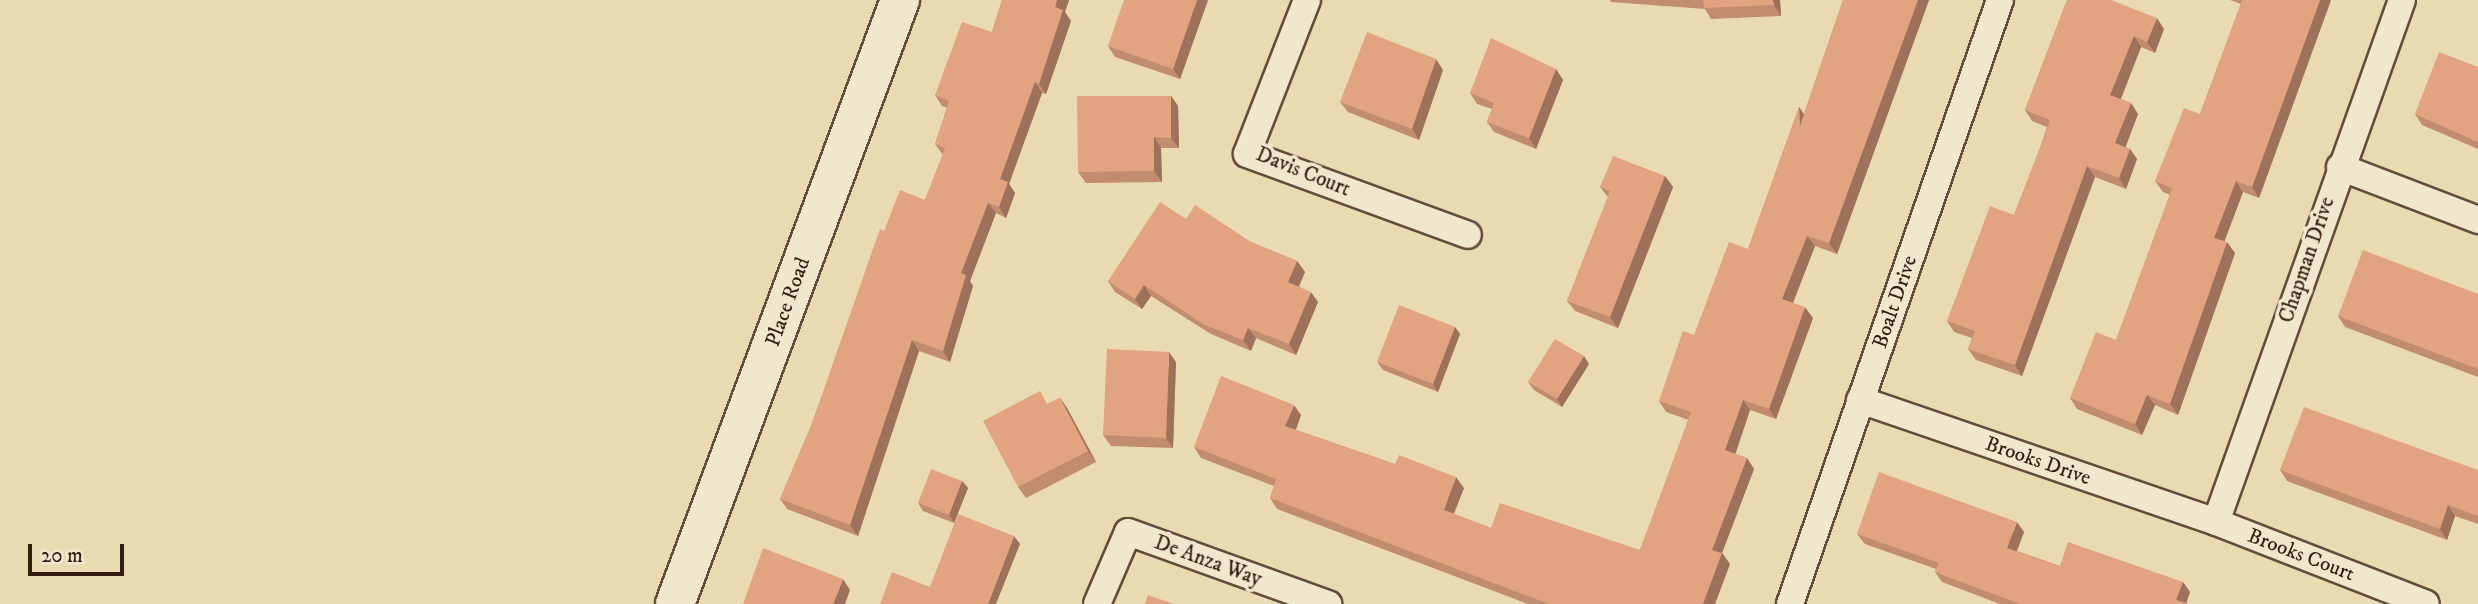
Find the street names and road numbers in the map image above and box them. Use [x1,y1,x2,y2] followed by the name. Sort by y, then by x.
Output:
[1252,142,1354,202] street label: Davis Court
[2274,194,2340,326] street label: Chapman Drive
[1867,252,1923,352] street label: Boalt Drive
[760,254,816,350] street label: Place Road
[1982,431,2094,491] street label: Brooks Drive
[2244,523,2358,587] street label: Brooks Court
[1151,530,1265,592] street label: De Anza Way

